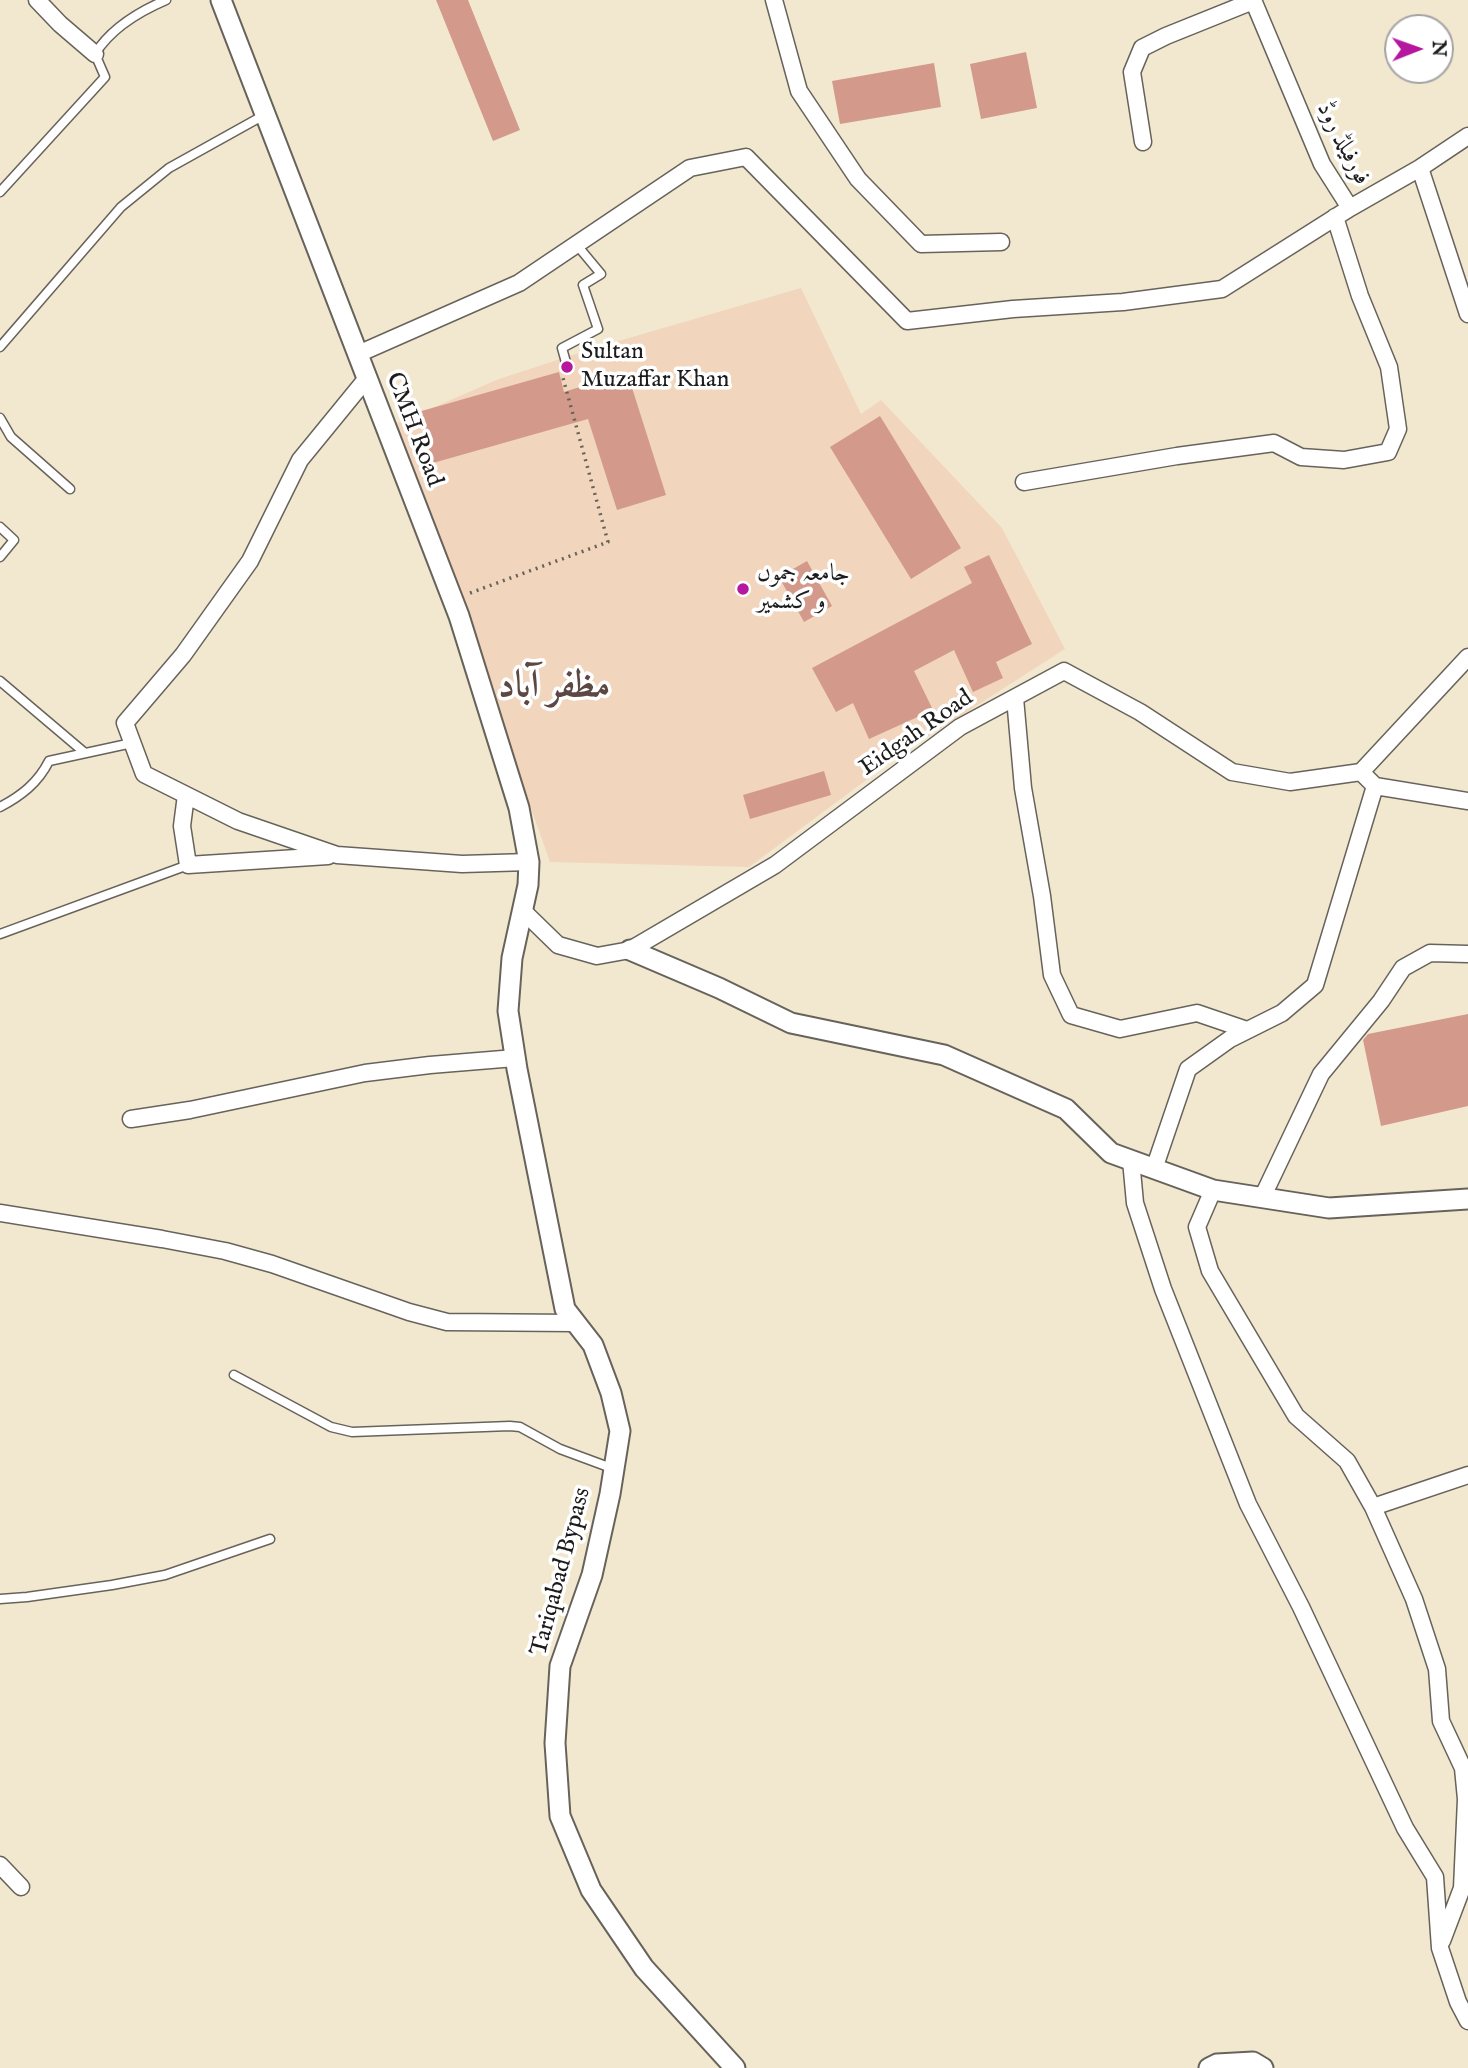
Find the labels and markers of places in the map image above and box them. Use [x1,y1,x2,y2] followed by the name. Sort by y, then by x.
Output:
[581,339,729,395] place label: Sultan Muzaffar Khan
[559,359,575,375] marker: Sultan Muzaffar Khan
[757,561,850,617] place label: جامعہ جموں و کشمیر
[735,581,751,597] marker: جامعہ جموں و کشمیر

